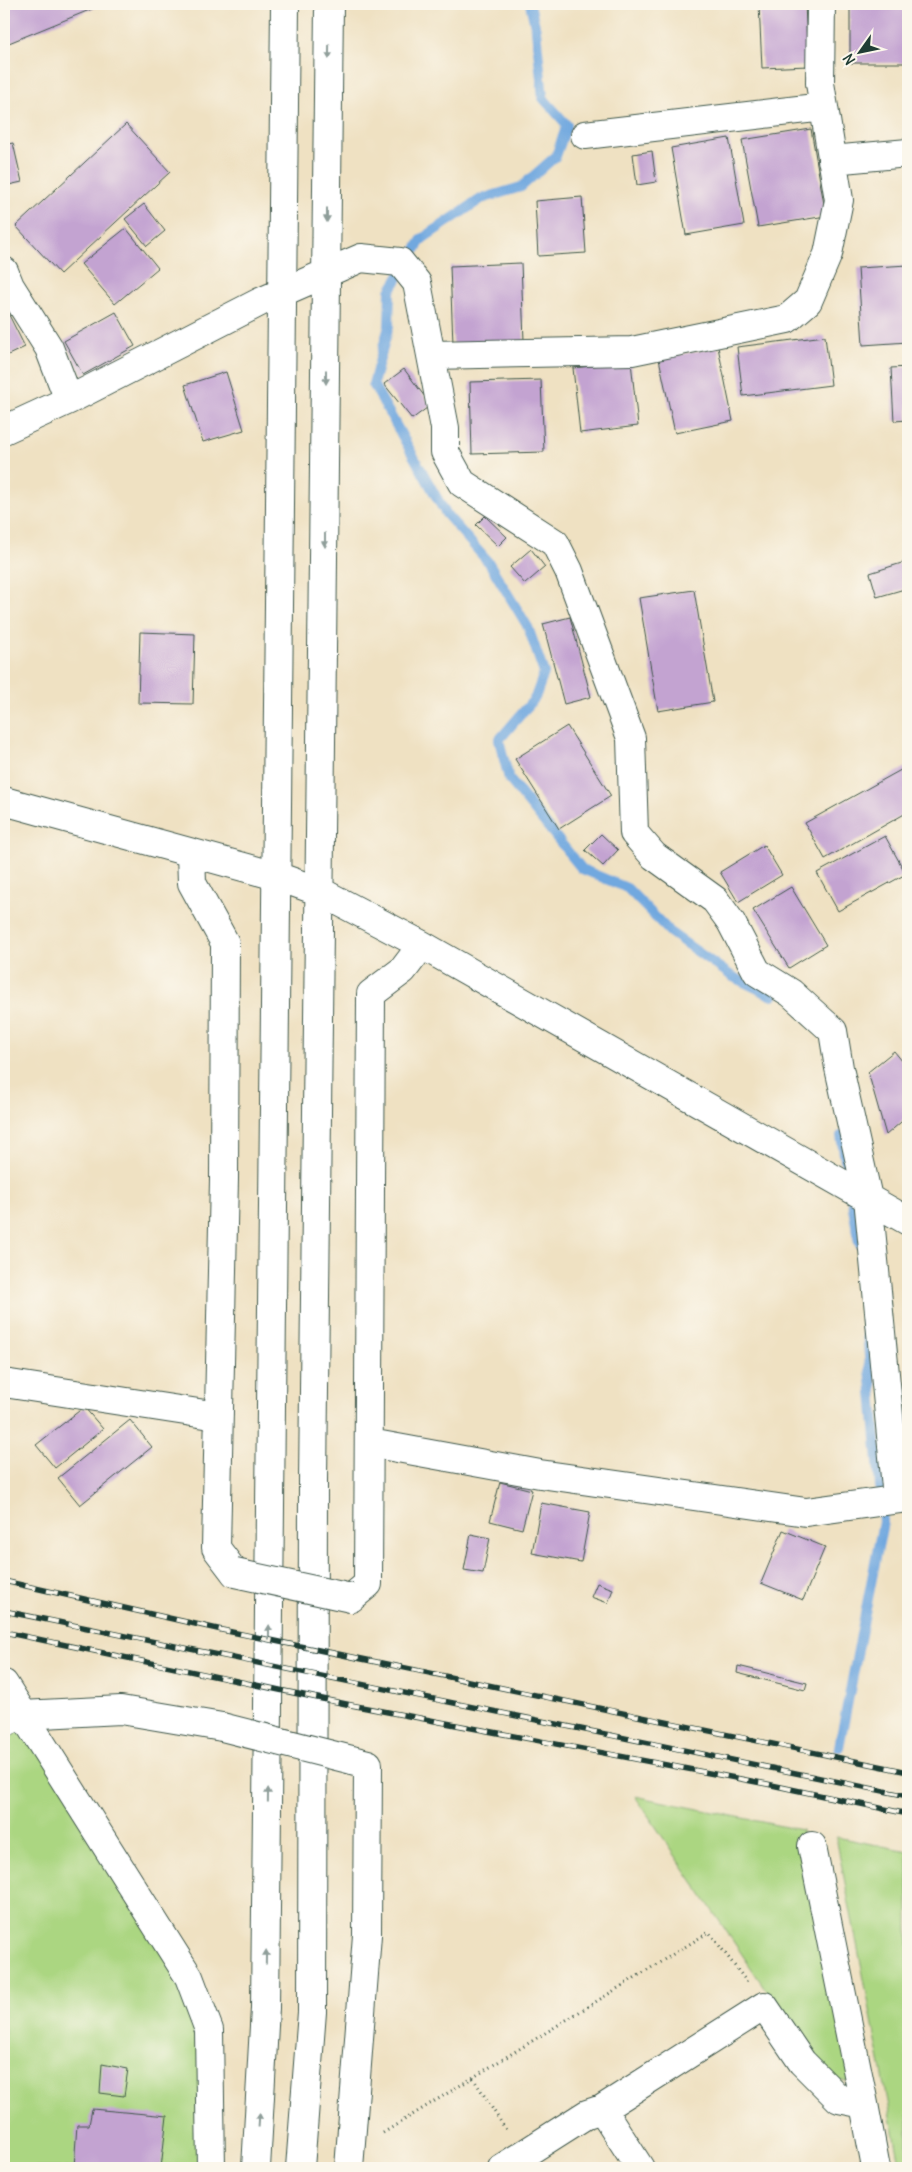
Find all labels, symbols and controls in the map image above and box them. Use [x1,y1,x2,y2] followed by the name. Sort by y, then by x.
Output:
[834,28,884,78] north arrow
[324,45,332,61] one-way arrow
[839,50,859,68] text: N
[323,207,331,223] one-way arrow
[322,370,330,386] one-way arrow
[321,532,329,548] one-way arrow
[265,1624,273,1640] one-way arrow
[264,1787,272,1803] one-way arrow
[262,1949,270,1965] one-way arrow
[256,2111,264,2127] one-way arrow

